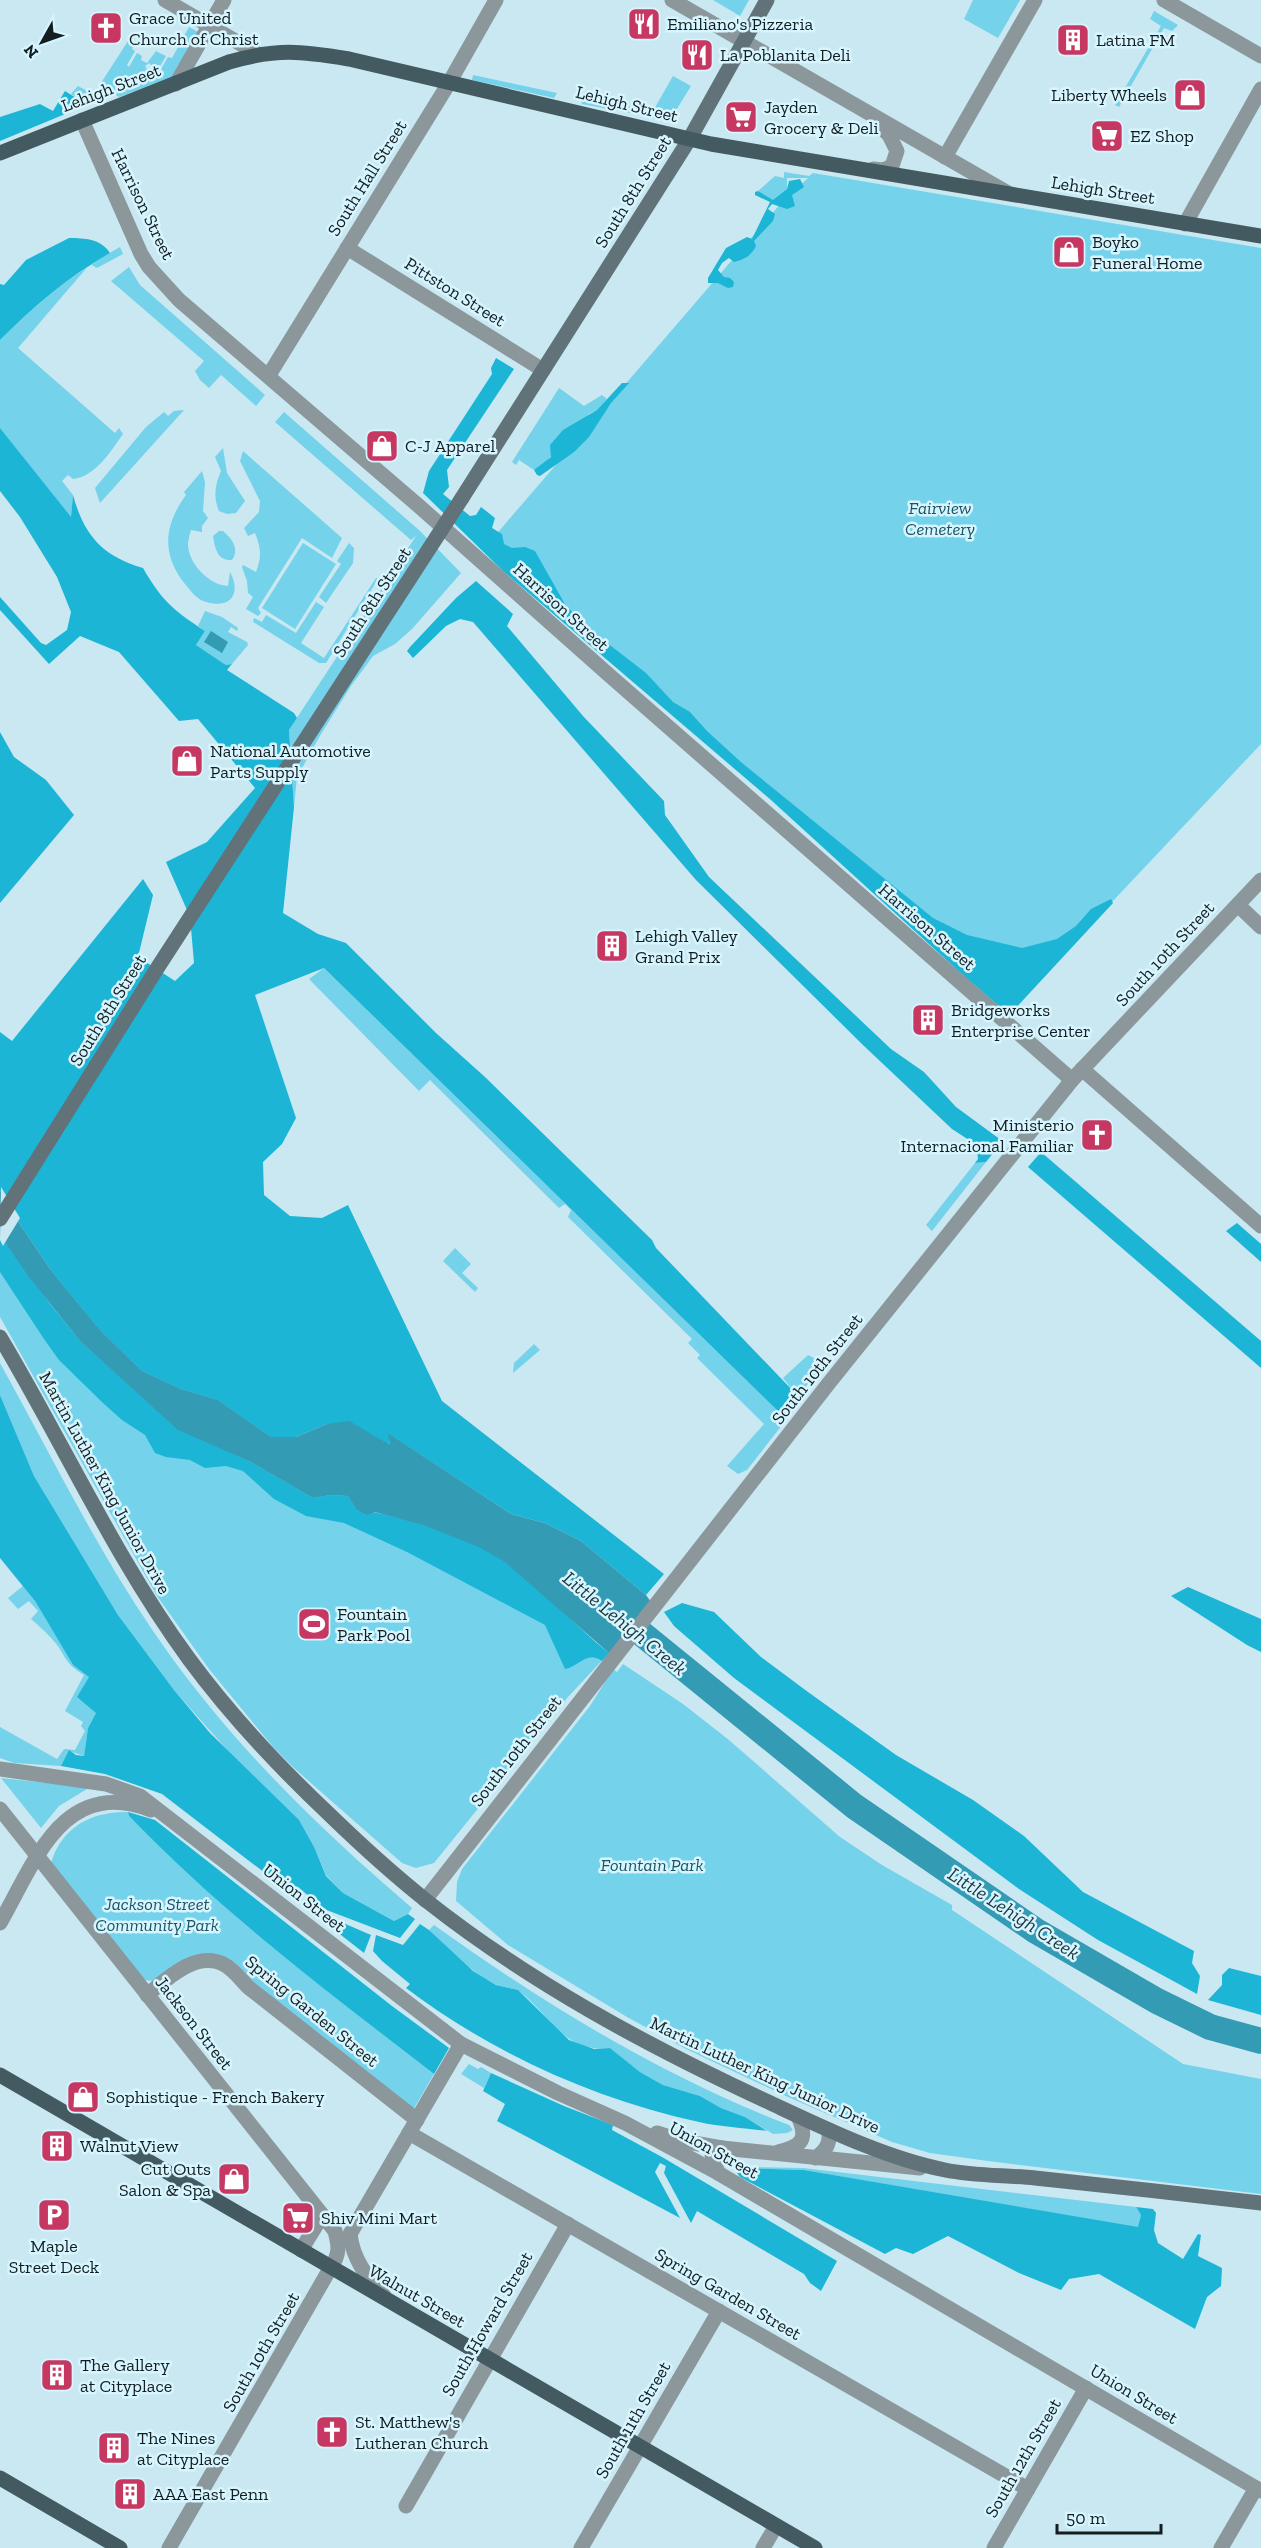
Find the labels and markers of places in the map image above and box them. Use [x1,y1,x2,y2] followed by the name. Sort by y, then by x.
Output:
[626,6,662,42] restaurant icon: Emiliano's Pizzeria
[129,7,259,50] place label: Grace United Church of Christ
[88,10,124,46] church icon: Grace United Church of Christ
[667,13,814,35] place label: Emiliano's Pizzeria
[1055,22,1091,58] building icon: Latina FM
[1096,29,1175,51] place label: Latina FM
[679,37,715,73] restaurant icon: La Poblanita Deli
[720,44,851,66] place label: La Poblanita Deli
[1172,77,1208,113] shop icon: Liberty Wheels
[1051,84,1167,106] place label: Liberty Wheels
[764,96,879,139] place label: Jayden Grocery & Deli
[723,99,759,135] supermarket icon: Jayden Grocery & Deli
[1089,118,1125,154] supermarket icon: EZ Shop
[1130,125,1194,147] place label: EZ Shop
[1092,231,1202,274] place label: Boyko Funeral Home
[1051,234,1087,270] shop icon: Boyko Funeral Home
[364,428,400,464] shop icon: C-J Apparel
[405,435,495,457] place label: C-J Apparel
[210,740,371,783] place label: National Automotive Parts Supply
[169,743,205,779] shop icon: National Automotive Parts Supply
[635,925,739,968] place label: Lehigh Valley Grand Prix
[594,928,630,964] building icon: Lehigh Valley Grand Prix
[951,999,1091,1042] place label: Bridgeworks Enterprise Center
[910,1002,946,1038] building icon: Bridgeworks Enterprise Center
[901,1114,1074,1157] place label: Ministerio Internacional Familiar
[1079,1117,1115,1153] church icon: Ministerio Internacional Familiar
[337,1603,410,1646] place label: Fountain Park Pool
[296,1606,332,1642] sports icon: Fountain Park Pool
[65,2079,101,2115] shop icon: Sophistique - French Bakery
[106,2086,325,2108] place label: Sophistique - French Bakery
[39,2128,75,2164] building icon: Walnut View
[80,2135,179,2157] place label: Walnut View
[119,2158,211,2201] place label: Cut Outs Salon & Spa
[216,2161,252,2197] shop icon: Cut Outs Salon & Spa
[36,2197,72,2233] parking icon: Maple Street Deck
[280,2200,316,2236] supermarket icon: Shiv Mini Mart
[321,2207,438,2229] place label: Shiv Mini Mart
[9,2235,100,2278] place label: Maple Street Deck
[80,2354,172,2397] place label: The Gallery at Cityplace
[39,2357,75,2393] building icon: The Gallery at Cityplace
[355,2411,488,2454] place label: St. Matthew's Lutheran Church
[314,2414,350,2450] church icon: St. Matthew's Lutheran Church
[137,2427,229,2470] place label: The Nines at Cityplace
[96,2430,132,2466] building icon: The Nines at Cityplace
[112,2476,148,2512] building icon: AAA East Penn
[153,2483,269,2505] place label: AAA East Penn

